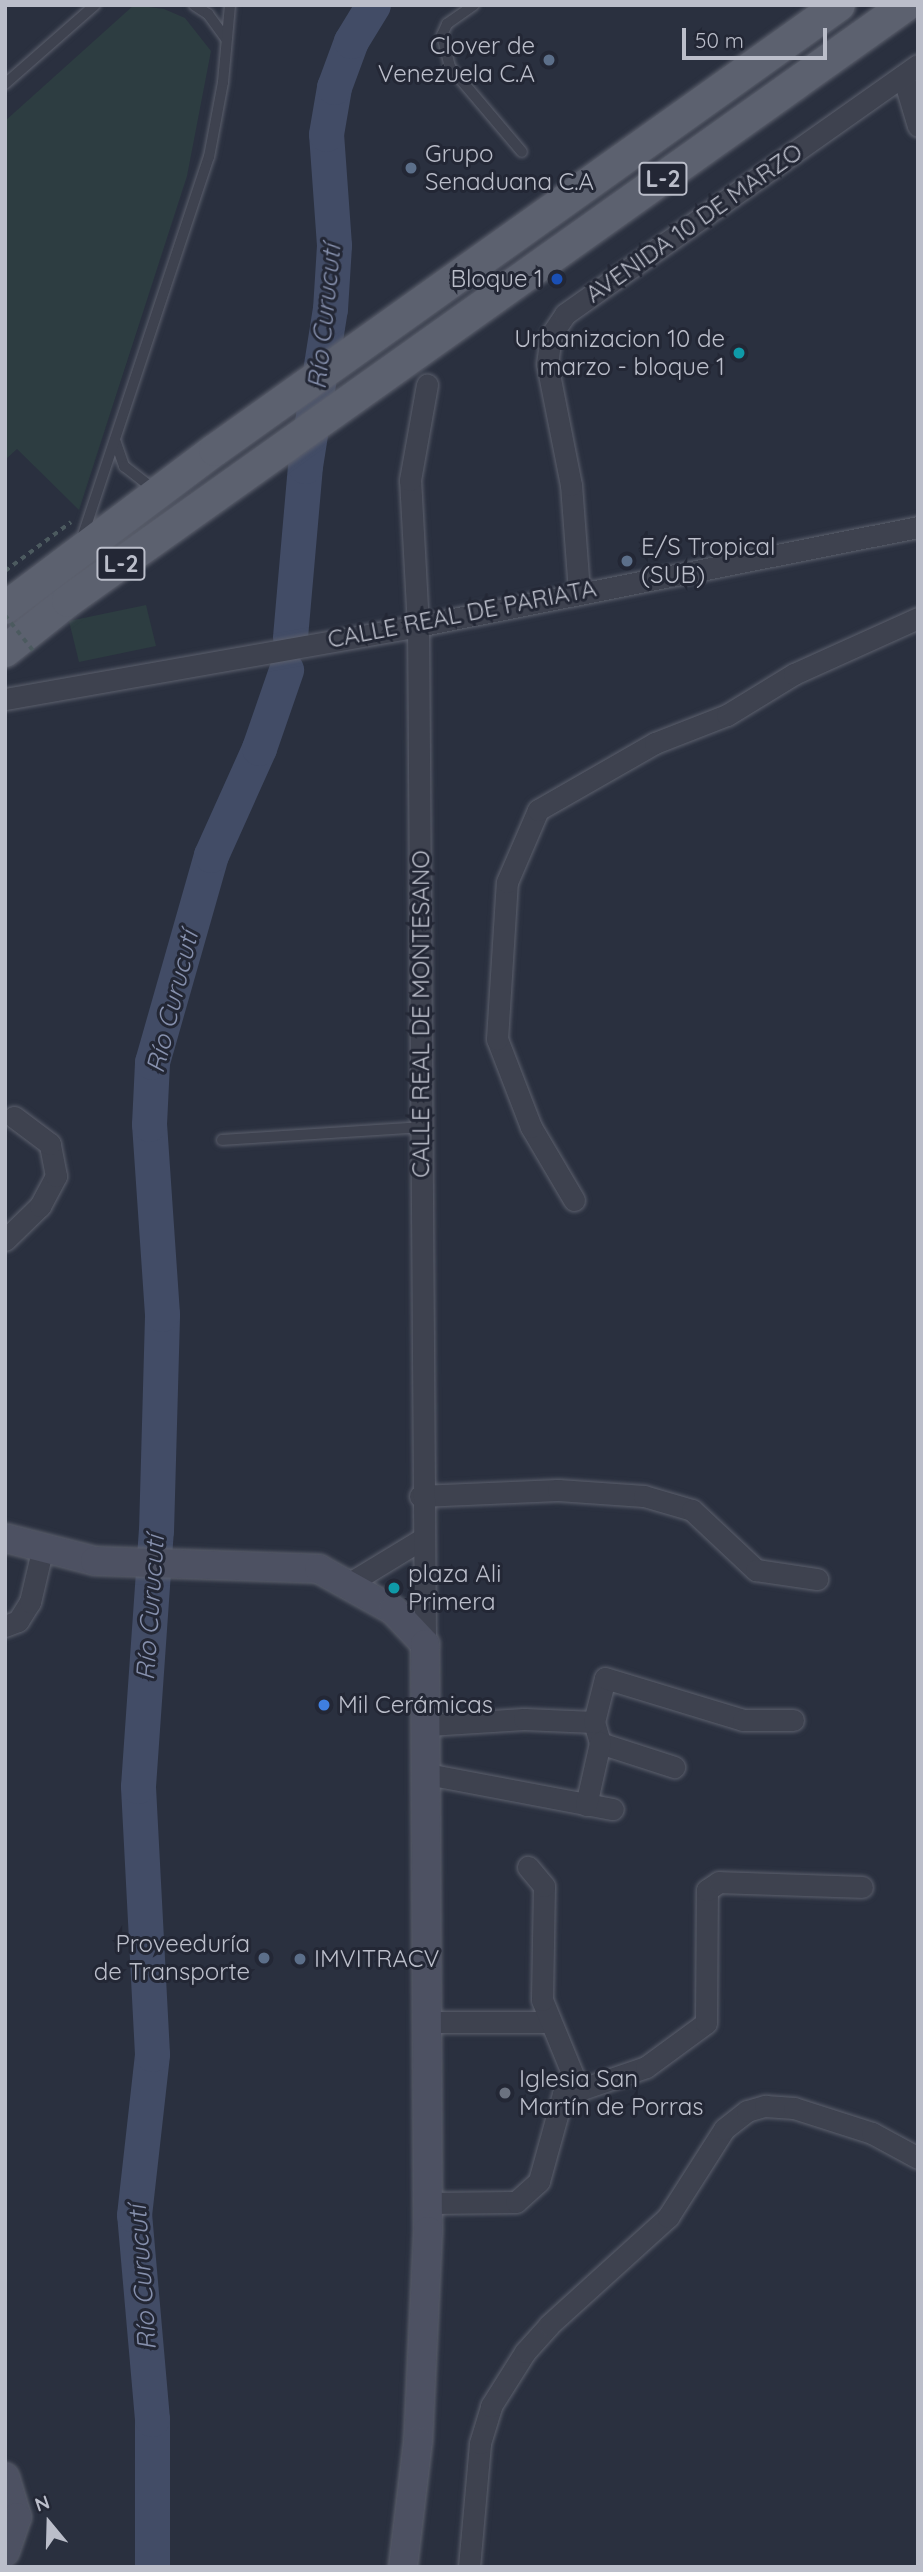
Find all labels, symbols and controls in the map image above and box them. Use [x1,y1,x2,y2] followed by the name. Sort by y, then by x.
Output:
[685,14,830,58] scale bar
[695,27,744,53] text: 50 m
[378,32,535,88] place label: Clover de Venezuela C.A
[541,52,557,68] marker: Clover de Venezuela C.A
[580,137,808,309] street label: AVENIDA 10 DE MARZO
[425,140,594,196] place label: Grupo Senaduana C.A
[403,160,419,176] marker: Grupo Senaduana C.A
[637,160,689,198] road number: L-2
[301,243,347,391] water label: Río Curucutí
[450,265,543,293] place label: Bloque 1
[549,271,565,287] marker: Bloque 1
[514,325,725,381] place label: Urbanizacion 10 de marzo - bloque 1
[731,345,747,361] marker: Urbanizacion 10 de marzo - bloque 1
[641,533,776,589] place label: E/S Tropical (SUB)
[95,544,147,584] road number: L-2
[619,553,635,569] marker: E/S Tropical (SUB)
[325,574,599,654] street label: CALLE REAL DE PARIATA
[407,850,435,1178] street label: CALLE REAL DE MONTESANO
[139,928,205,1076] water label: Río Curucutí
[129,1535,171,1681] water label: Río Curucutí
[408,1560,501,1616] place label: plaza Ali Primera
[386,1580,402,1596] marker: plaza Ali Primera
[338,1691,493,1719] place label: Mil Cerámicas
[316,1697,332,1713] marker: Mil Cerámicas
[94,1930,250,1986] place label: Proveeduría de Transporte
[314,1945,439,1973] place label: IMVITRACV
[256,1950,272,1966] marker: Proveeduría de Transporte
[292,1951,308,1967] marker: IMVITRACV
[519,2065,704,2121] place label: Iglesia San Martín de Porras
[497,2085,513,2101] marker: Iglesia San Martín de Porras
[121,2205,163,2351] water label: Río Curucutí
[14,2488,84,2558] north arrow
[32,2490,53,2517] text: N

